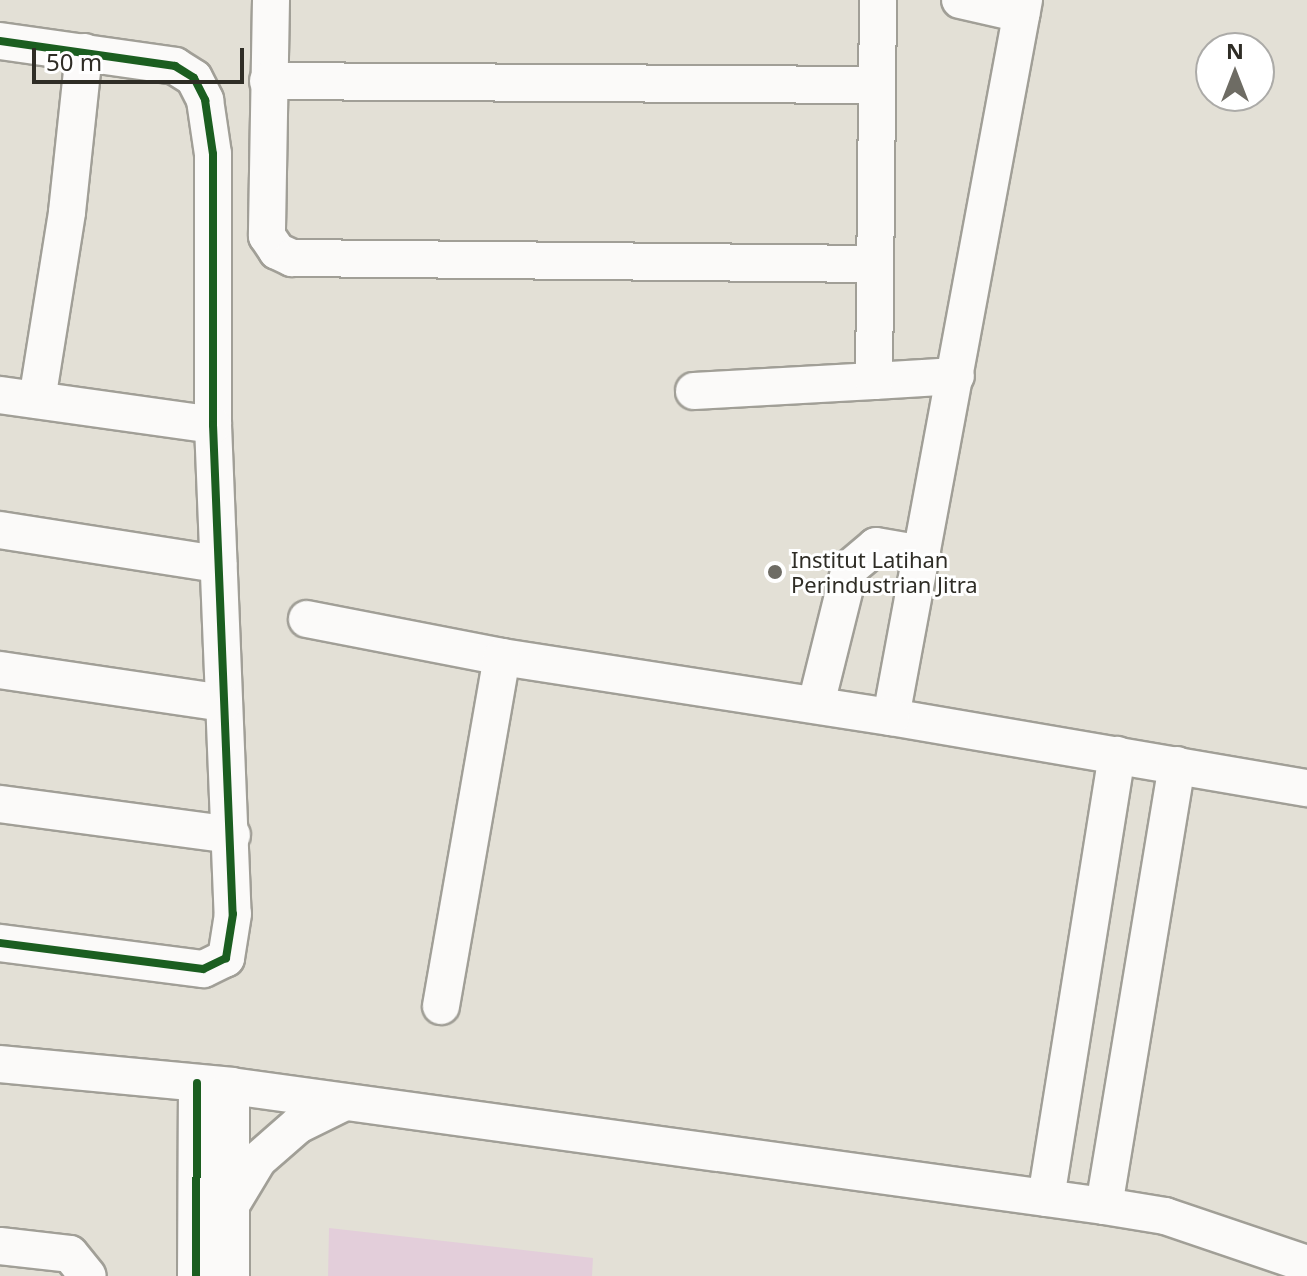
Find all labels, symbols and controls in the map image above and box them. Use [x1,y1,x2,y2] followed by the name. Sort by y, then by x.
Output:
[36,32,248,82] scale bar
[1195,32,1275,112] north arrow
[1226,35,1244,65] text: N
[46,45,102,78] text: 50 m
[791,546,978,598] place label: Institut Latihan Perindustrian Jitra
[766,563,784,581] marker: Institut Latihan Perindustrian Jitra

